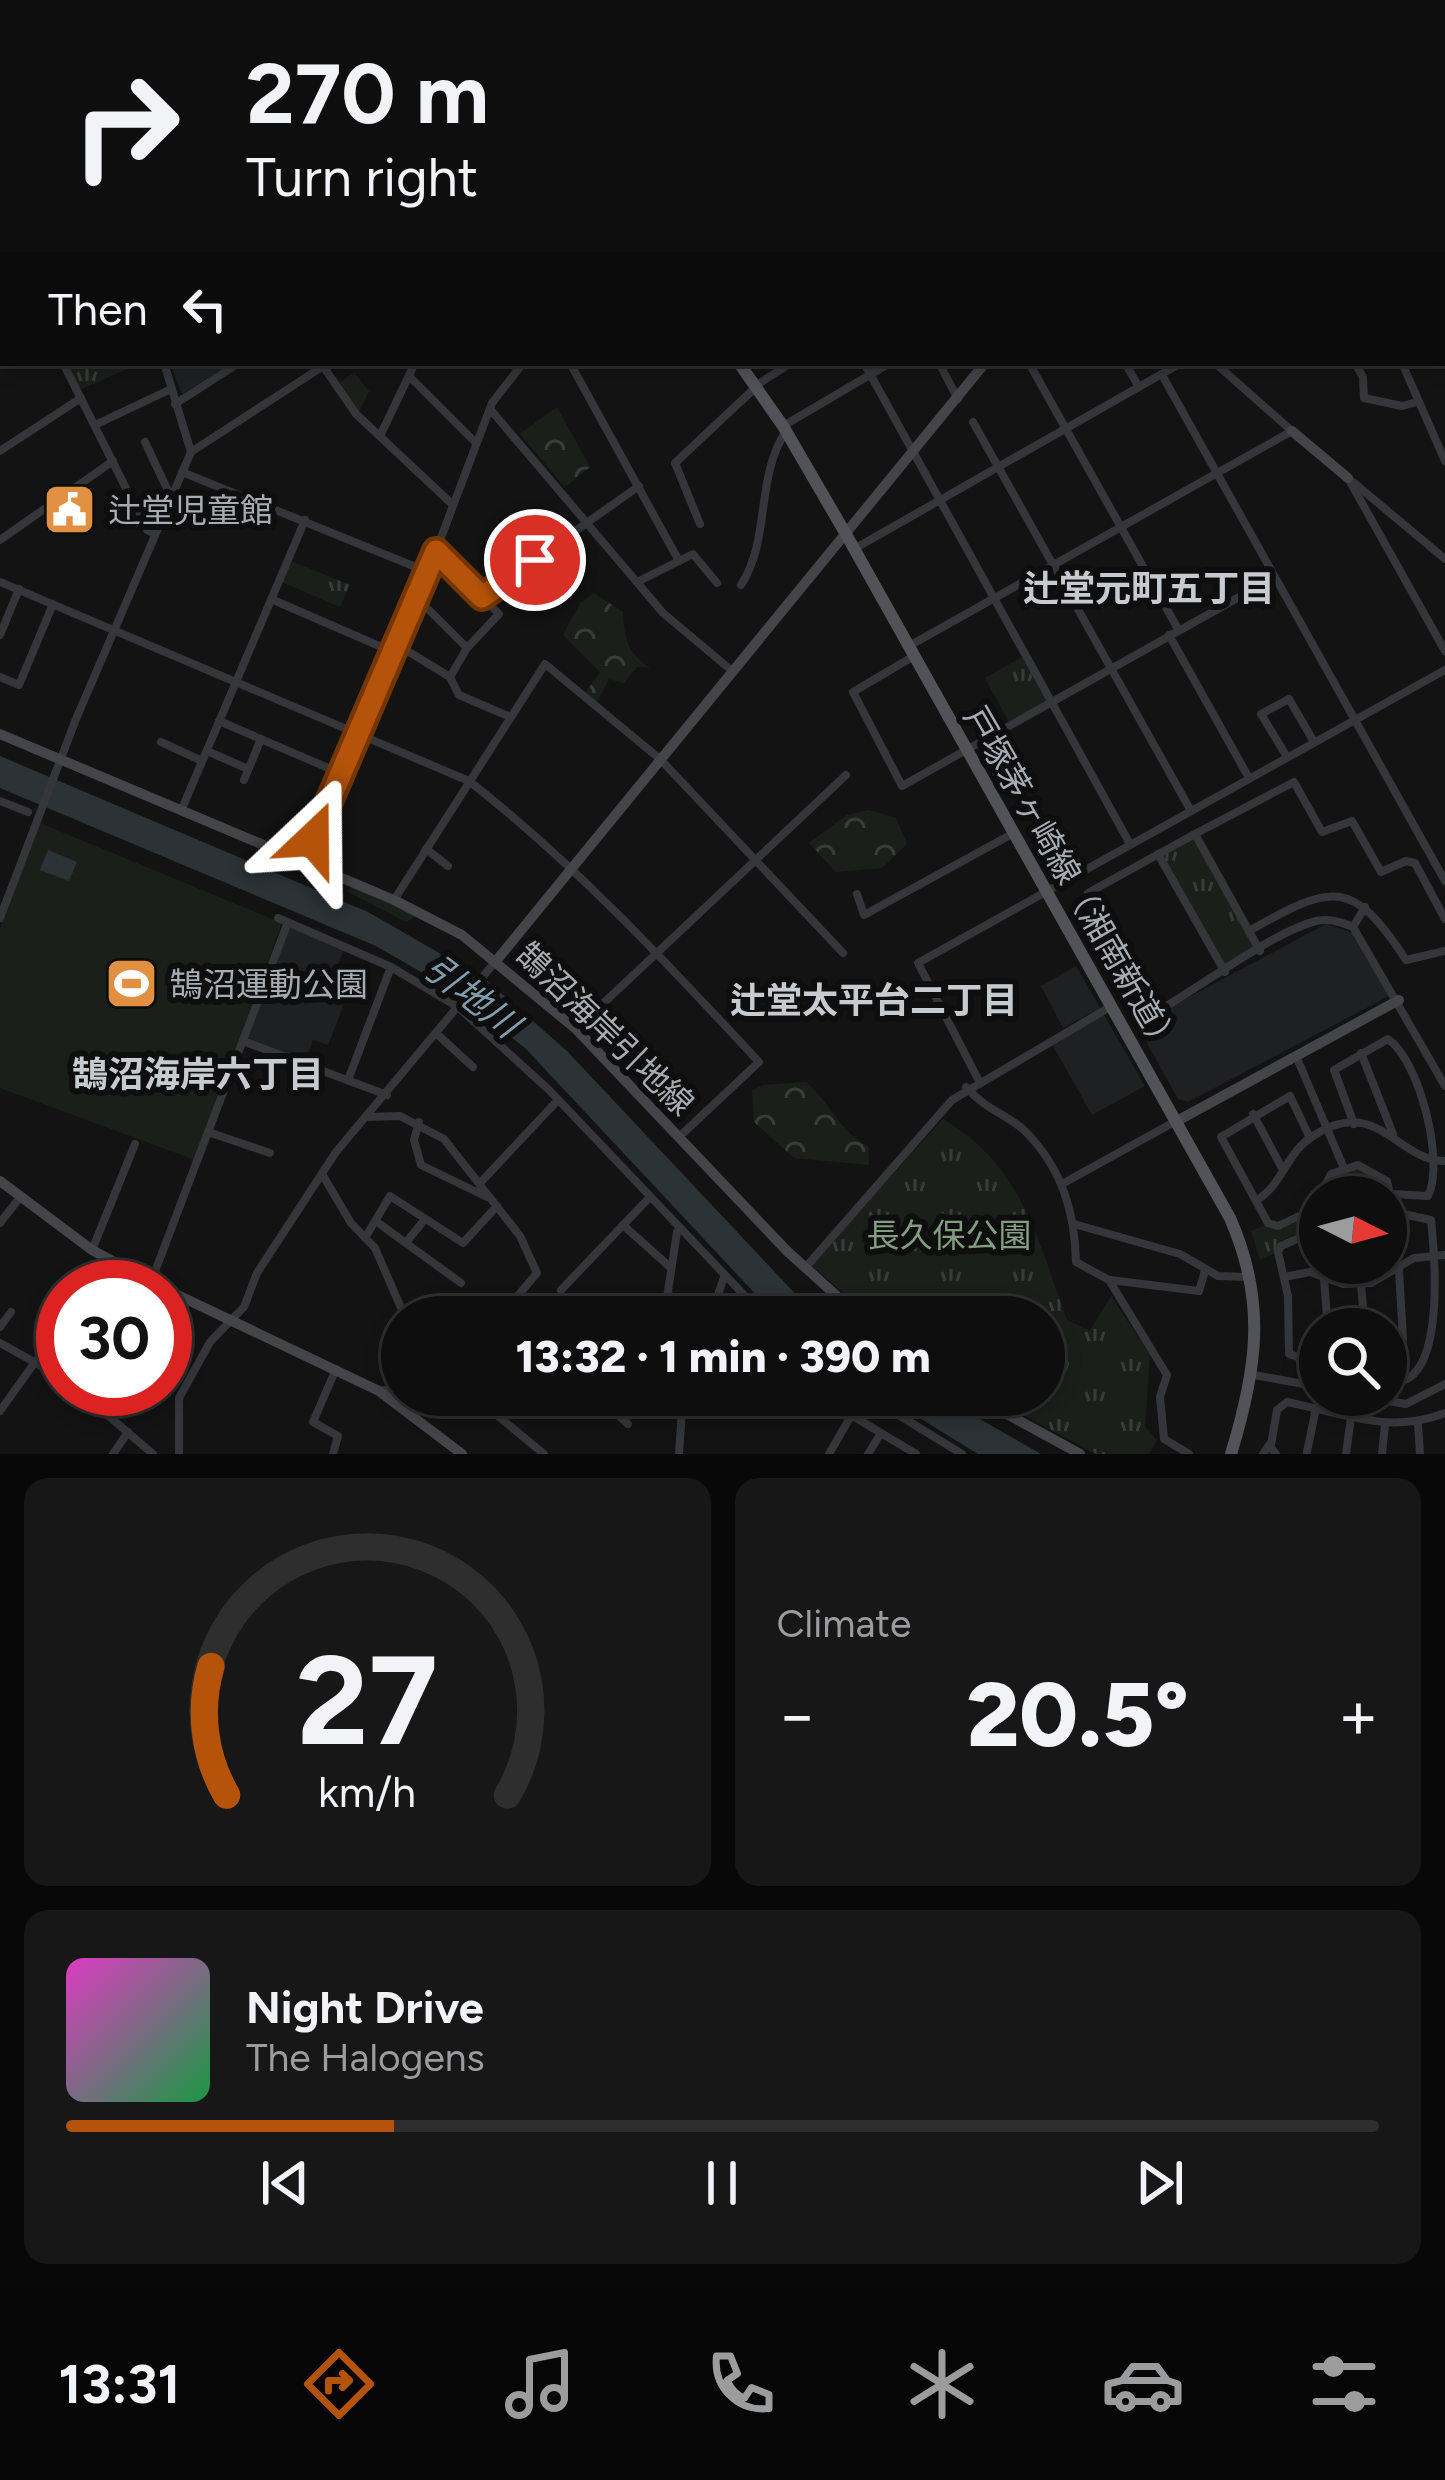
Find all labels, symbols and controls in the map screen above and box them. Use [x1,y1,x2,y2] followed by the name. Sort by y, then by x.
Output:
[246,43,489,144] text: 270 m
[48,48,204,204] icon: right
[246,145,478,210] text: Turn right
[172,276,238,342] icon: left
[48,282,148,336] text: Then
[41,482,97,538] public building icon: 辻堂児童館
[108,491,273,530] place label: 辻堂児童館
[484,509,586,611] pin
[502,527,568,593] icon: arrive
[1023,567,1275,610] district label: 辻堂元町五丁目
[956,700,1188,1062] street label: 戸塚茅ヶ崎線（湘南新道）
[250,776,376,902] position arrow
[508,935,702,1123] street label: 鵠沼海岸引地線
[416,946,531,1049] water label: 引地川
[103,956,159,1012] sports icon: 鵠沼運動公園
[170,965,368,1004] place label: 鵠沼運動公園
[730,979,1018,1022] district label: 辻堂太平台二丁目
[72,1053,324,1096] district label: 鵠沼海岸六丁目
[1299,1176,1407,1284] north arrow
[1299,1176,1407,1416] map controls
[867,1216,1032,1255] park label: 長久保公園
[36,1260,192,1416] speed limit sign: 30
[1299,1308,1407,1416] button: search
[515,1329,931,1383] text: 13:32 · 1 min · 390 m
[777,1600,911,1647] text: Climate
[296,1625,438,1775] text: 27
[966,1660,1189,1769] text: 20.5°
[777,1675,818,1755] text: −
[1338,1675,1379,1755] text: +
[318,1766,416,1818] text: km/h
[246,1980,484,2034] text: Night Drive
[246,2034,485,2081] text: The Halogens
[252,2150,318,2216] icon: previous
[689,2150,755,2216] icon: pause
[1127,2150,1193,2216] icon: next
[297,2342,381,2426] icon: directions
[498,2342,582,2426] icon: music
[699,2342,783,2426] icon: phone
[900,2342,984,2426] icon: climate
[1101,2342,1185,2426] icon: car
[1302,2342,1386,2426] icon: filters
[59,2352,180,2417] text: 13:31

